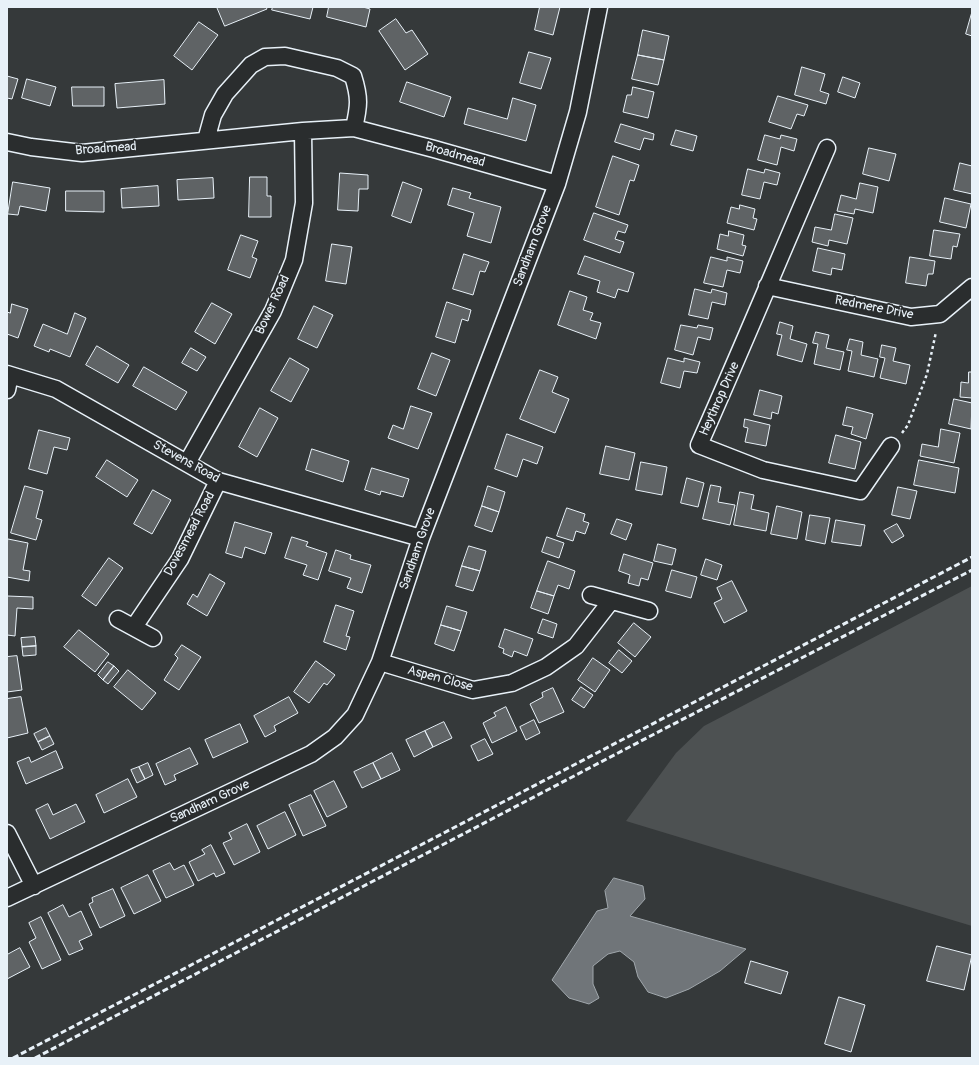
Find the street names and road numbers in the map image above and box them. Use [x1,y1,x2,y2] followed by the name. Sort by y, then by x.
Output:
[75,139,137,159] street label: Broadmead
[423,139,487,171] street label: Broadmead
[510,203,556,289] street label: Sandham Grove
[252,273,294,337] street label: Bower Road
[833,293,915,323] street label: Redmere Drive
[697,360,743,438] street label: Heythrop Drive
[150,437,222,487] street label: Stevens Road
[161,489,219,579] street label: Dovesmead Road
[397,506,439,592] street label: Sandham Grove
[406,663,474,695] street label: Aspen Close
[168,777,252,827] street label: Sandham Grove

